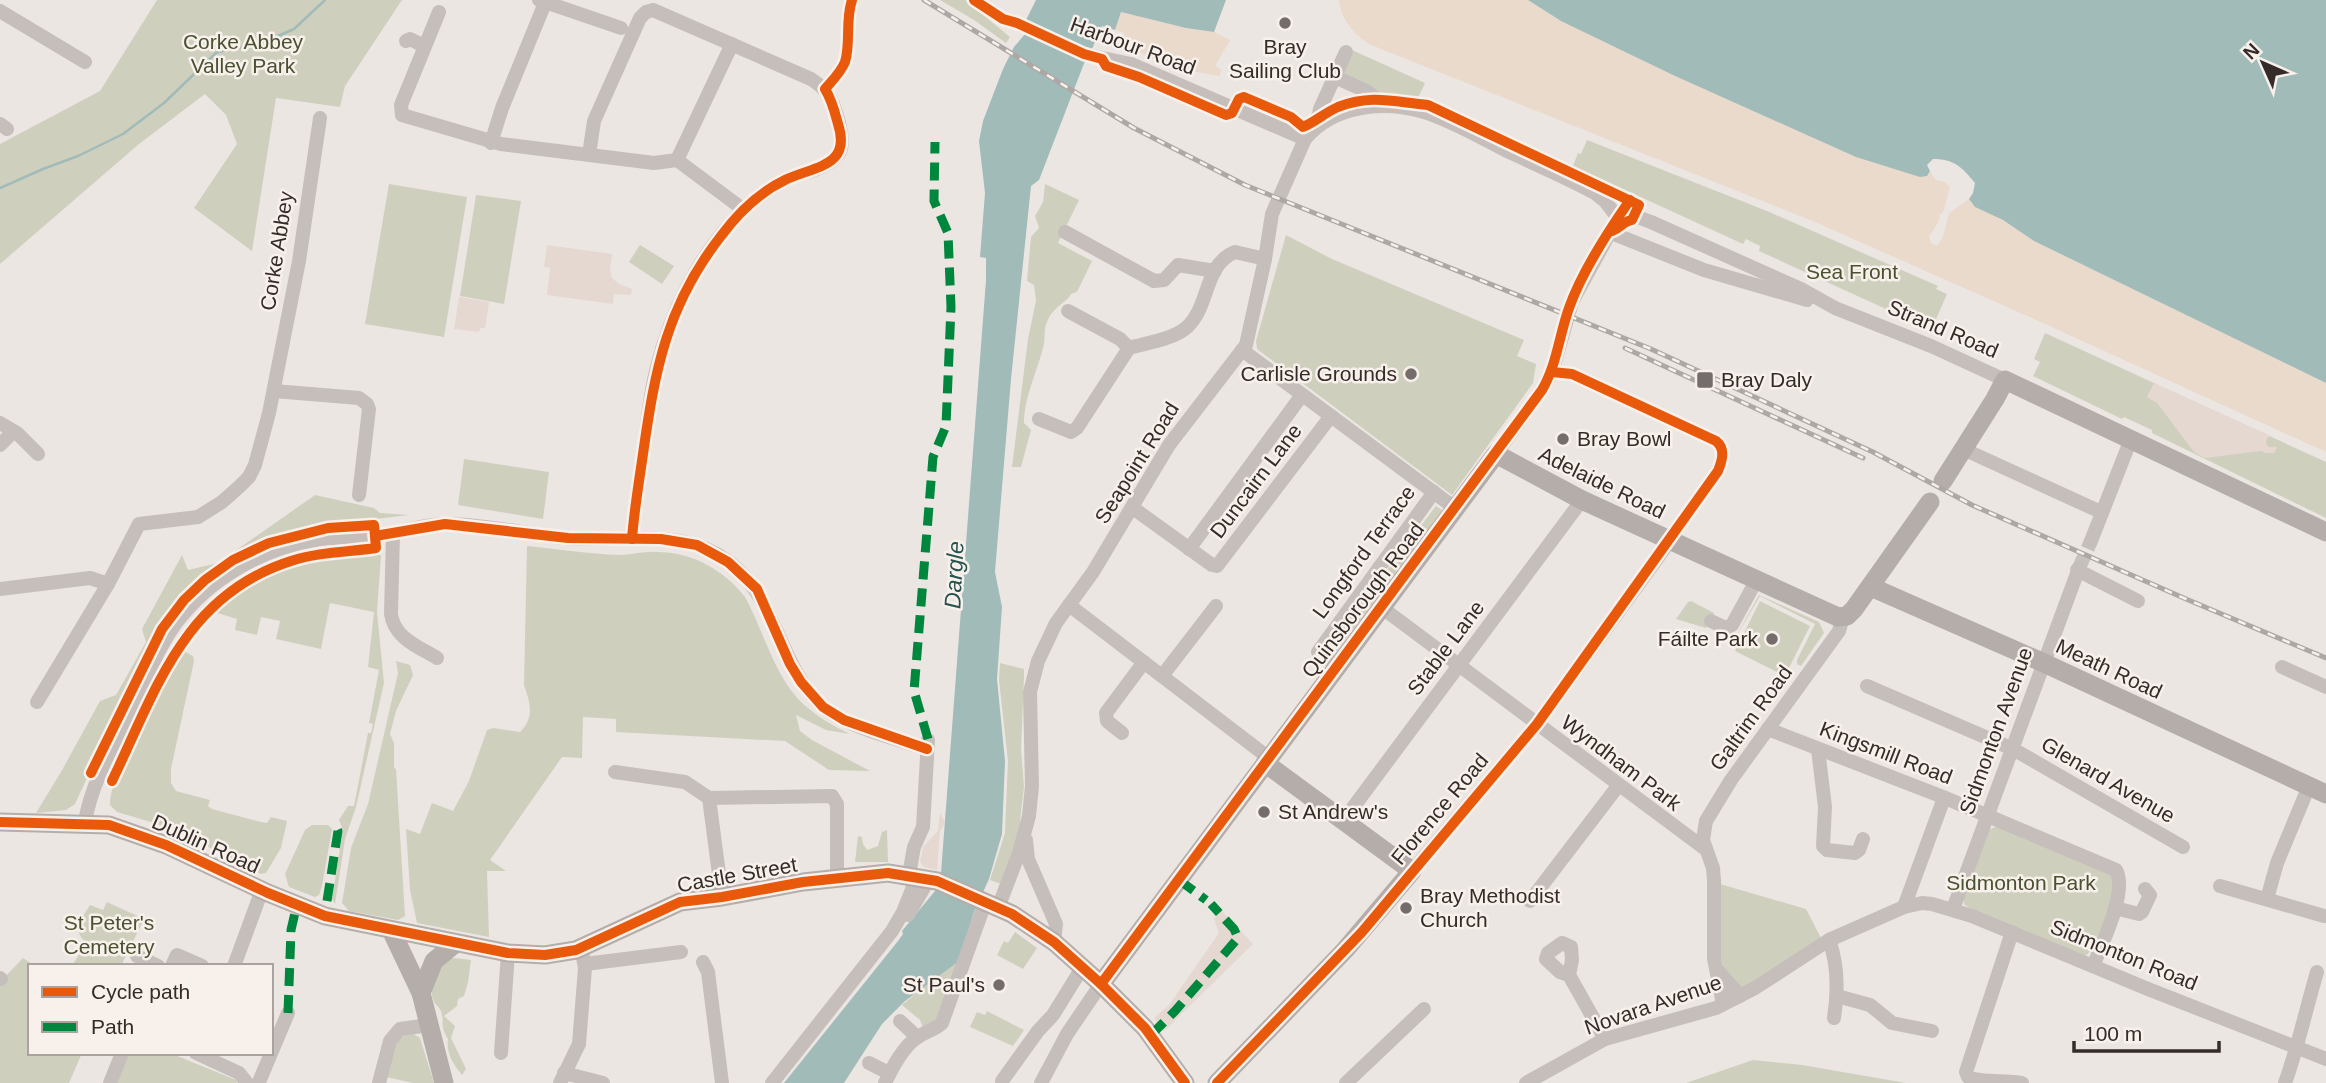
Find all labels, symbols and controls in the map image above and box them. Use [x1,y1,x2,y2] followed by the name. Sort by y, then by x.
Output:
[1067,12,1199,79] street label: Harbour Road
[1277,15,1293,31] marker: Bray Sailing Club
[2228,28,2298,98] north arrow
[183,30,304,77] park label: Corke Abbey Valley Park
[1229,35,1341,82] place label: Bray Sailing Club
[2239,39,2264,64] text: N
[256,189,297,312] street label: Corke Abbey
[1806,260,1898,283] park label: Sea Front
[1884,295,2002,362] street label: Strand Road
[1241,362,1397,385] place label: Carlisle Grounds
[1403,366,1419,382] marker: Carlisle Grounds
[1721,368,1813,391] place label: Bray Daly
[1695,370,1715,390] marker: Bray Daly
[1090,398,1183,528] street label: Seapoint Road
[1205,419,1306,542] street label: Duncairn Lane
[1577,427,1672,450] place label: Bray Bowl
[1555,431,1571,447] marker: Bray Bowl
[1535,442,1669,523] street label: Adelaide Road
[1308,481,1419,623] street label: Longford Terrace
[1297,518,1428,682] street label: Quinsborough Road
[939,540,969,610] water label: Dargle
[1403,596,1489,699] street label: Stable Lane
[1658,627,1758,650] place label: Fáilte Park
[1764,631,1780,647] marker: Fáilte Park
[2053,634,2166,703] street label: Meath Road
[1955,644,2036,817] street label: Sidmonton Avenue
[1705,661,1796,775] street label: Galtrim Road
[1557,710,1686,815] street label: Wyndham Park
[1817,717,1956,788] street label: Kingsmill Road
[2037,732,2179,827] street label: Glenard Avenue
[1387,749,1493,869] street label: Florence Road
[1278,800,1388,823] place label: St Andrew's
[1256,804,1272,820] marker: St Andrew's
[149,810,264,878] street label: Dublin Road
[675,853,799,896] street label: Castle Street
[1946,871,2096,894] park label: Sidmonton Park
[1420,884,1560,931] place label: Bray Methodist Church
[1398,900,1414,916] marker: Bray Methodist Church
[63,911,155,958] park label: St Peter's Cemetery
[2047,915,2201,995] street label: Sidmonton Road
[28,964,273,1055] legend
[1581,970,1724,1039] street label: Novara Avenue
[903,973,985,996] place label: St Paul's
[991,977,1007,993] marker: St Paul's
[91,980,190,1003] text: Cycle path
[2074,1010,2219,1054] scale bar
[91,1015,134,1038] text: Path
[2084,1022,2142,1045] text: 100 m

